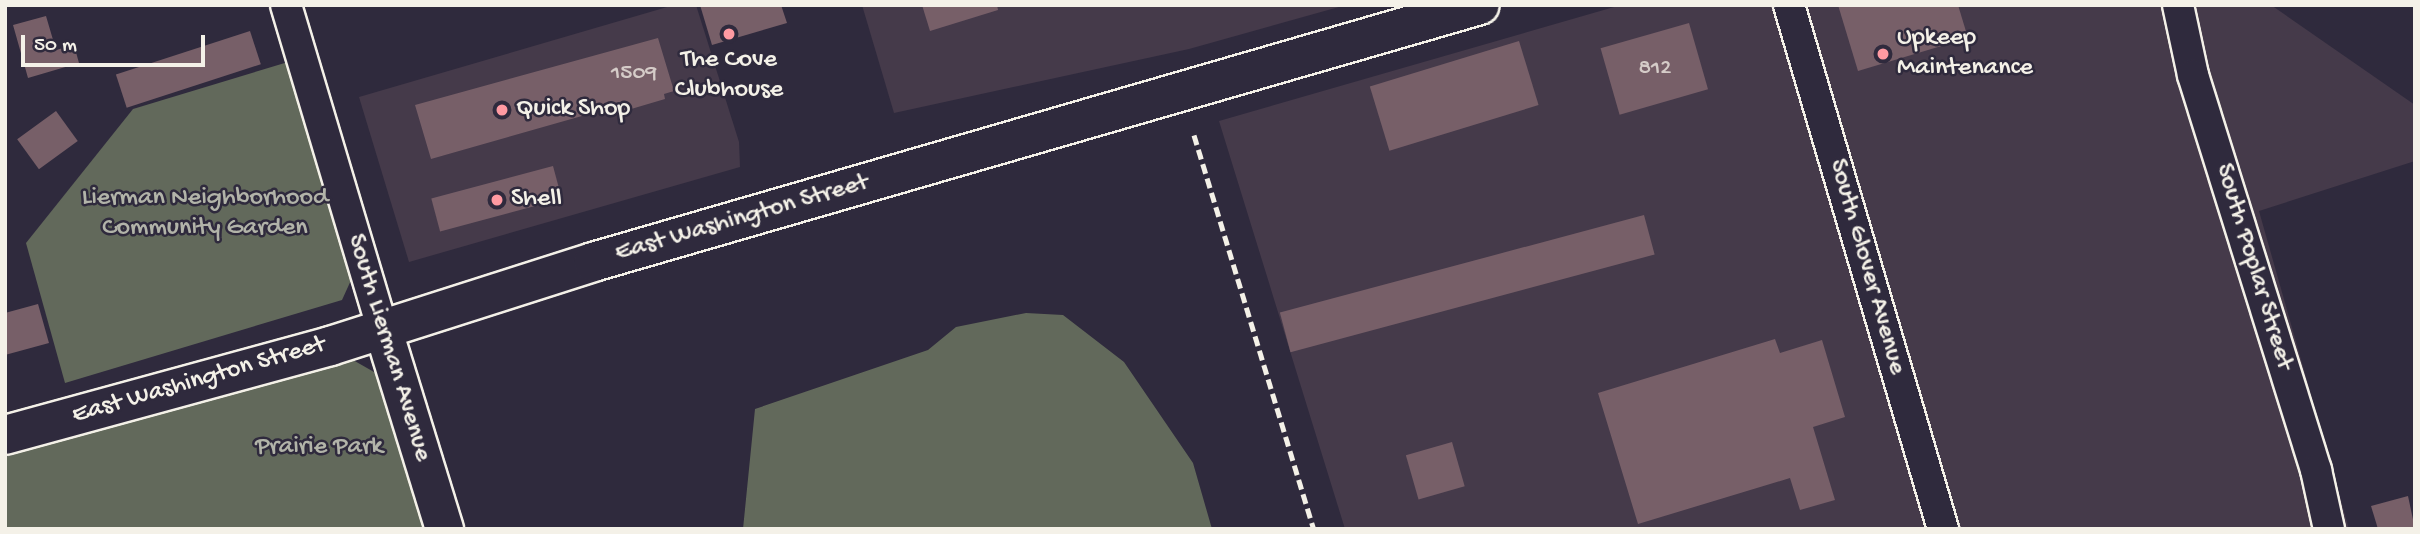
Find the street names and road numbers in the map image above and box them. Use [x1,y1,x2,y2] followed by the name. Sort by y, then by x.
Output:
[1820,156,1912,378] street label: South Glover Avenue
[2207,160,2299,374] street label: South Poplar Street
[612,168,872,270] street label: East Washington Street
[339,231,437,465] street label: South Lierman Avenue
[69,330,329,432] street label: East Washington Street

